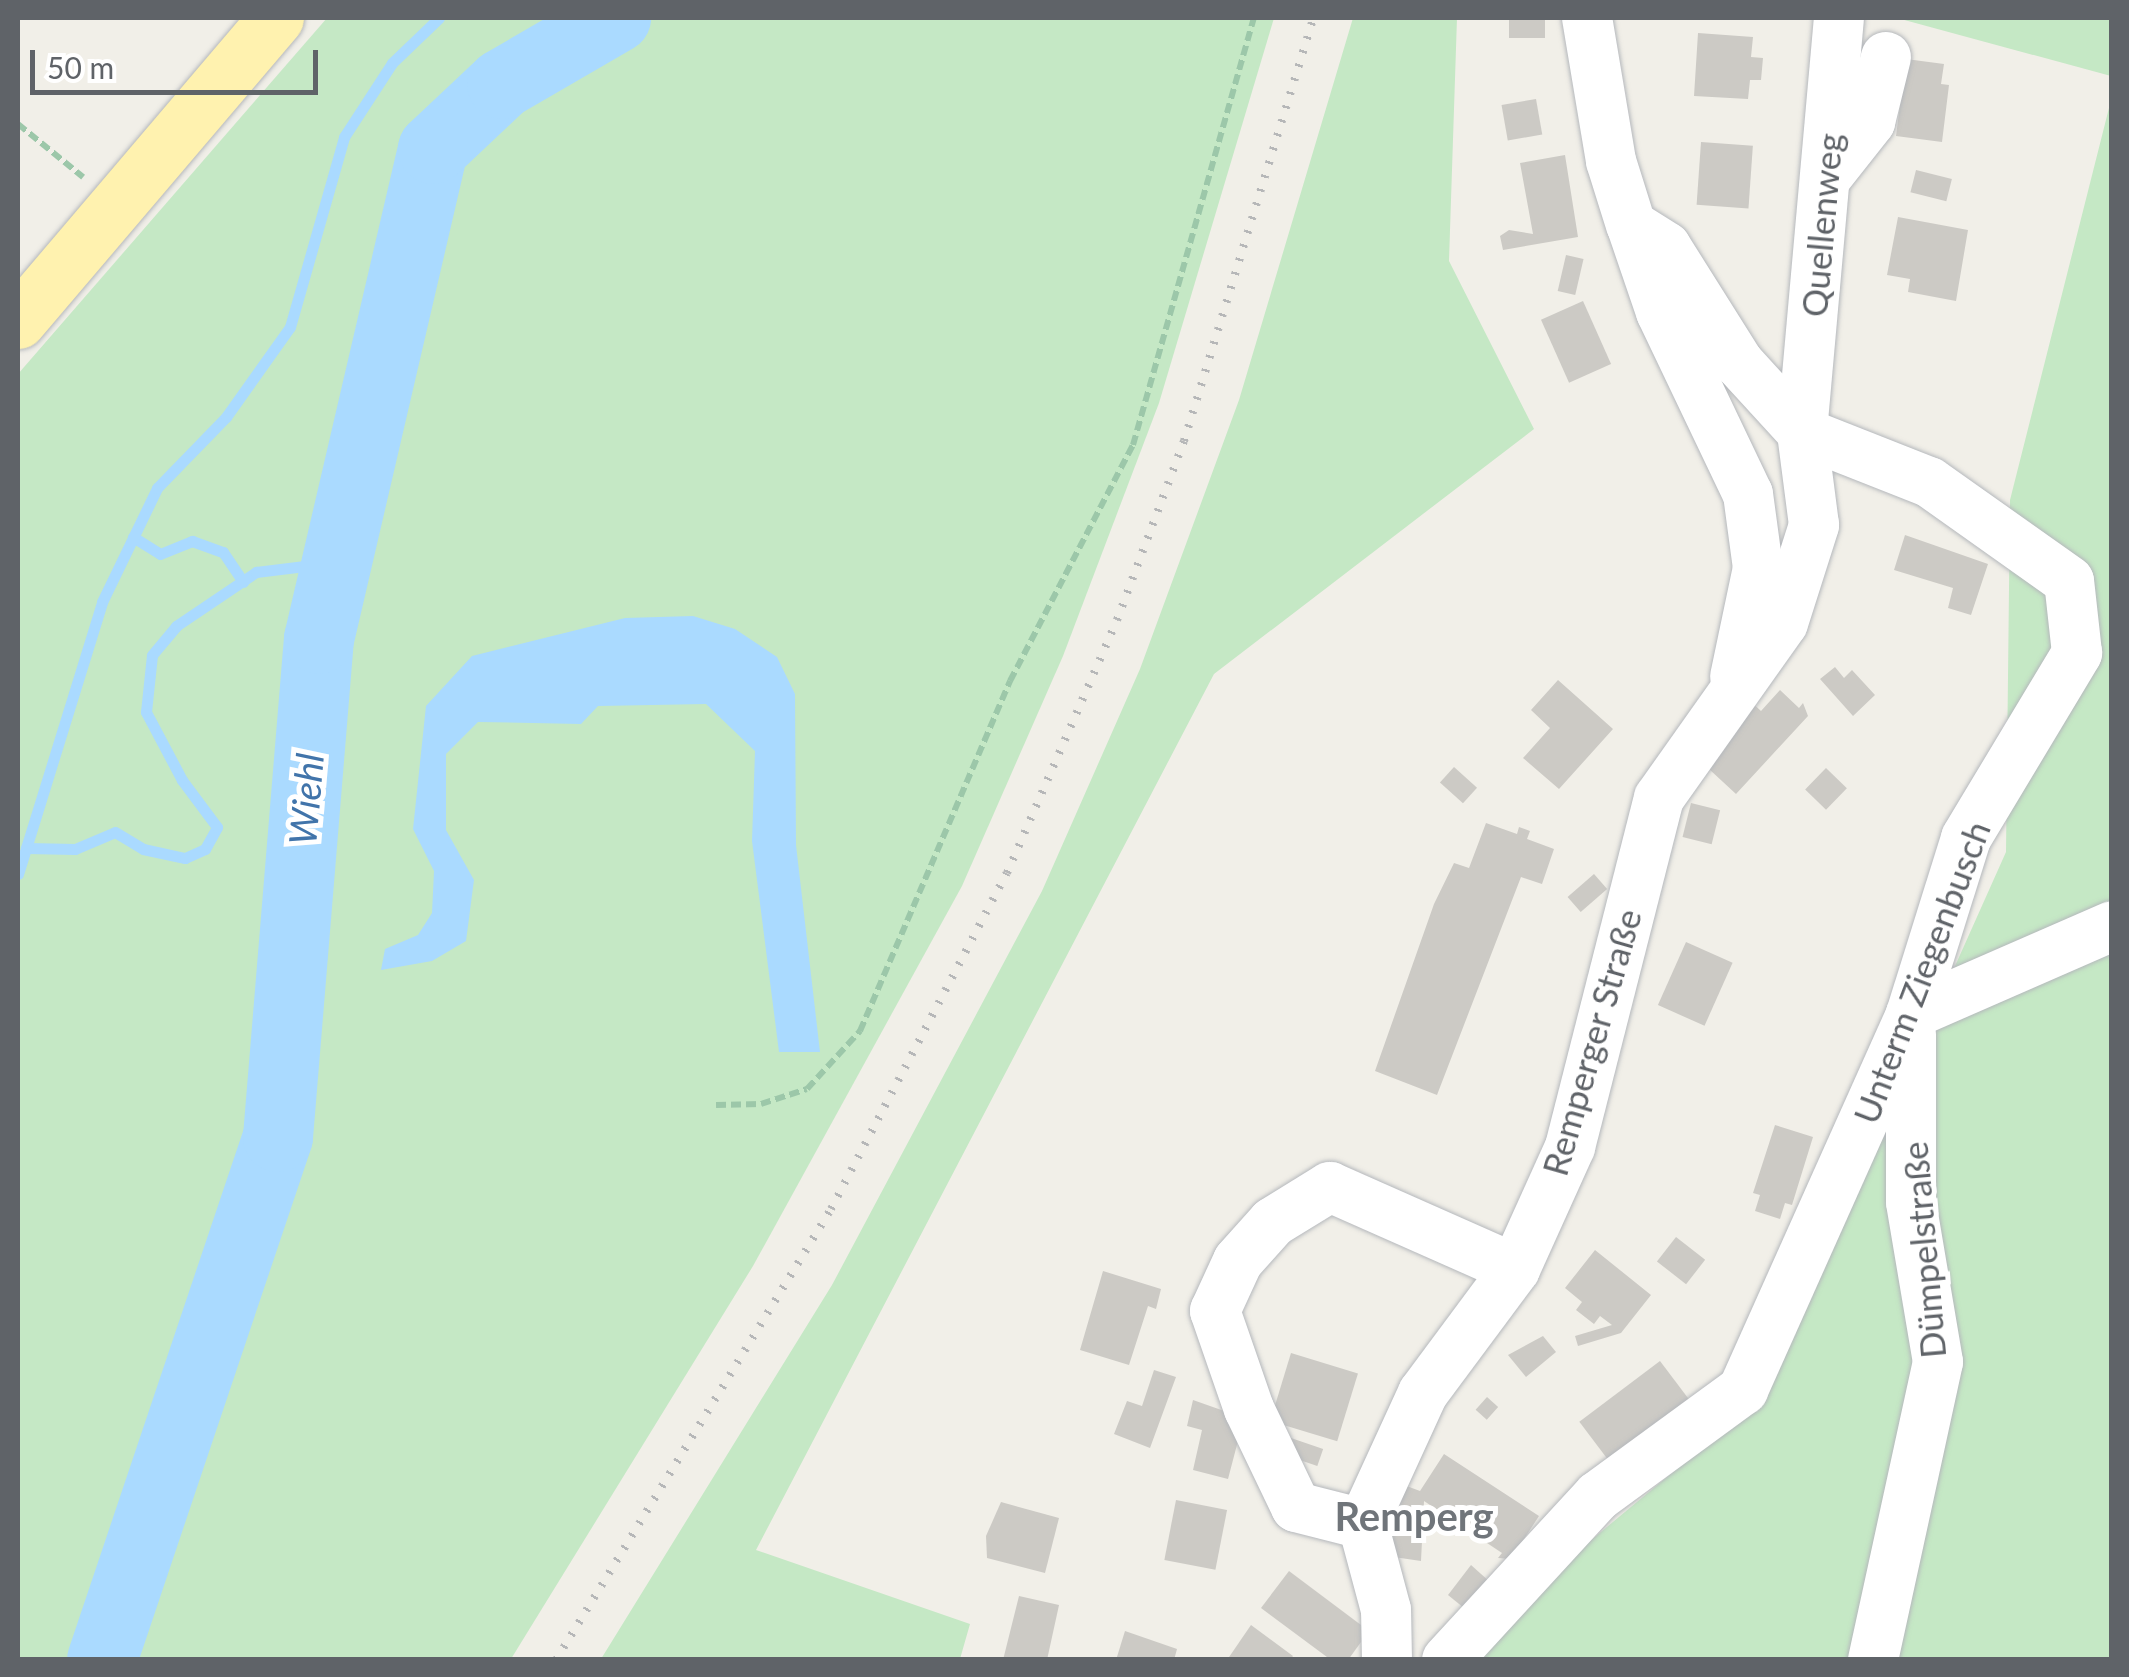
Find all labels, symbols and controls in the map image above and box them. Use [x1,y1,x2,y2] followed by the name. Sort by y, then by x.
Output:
[35,30,322,92] scale bar
[47,49,114,85] text: 50 m
[1792,131,1850,319] street label: Quellenweg
[279,751,333,847] water label: Wiehl
[1844,815,1998,1129] street label: Unterm Ziegenbusch
[1533,904,1649,1180] street label: Remperger Straße
[1893,1140,1953,1360] street label: Dümpelstraße
[1334,1492,1494,1540] district label: Remperg

